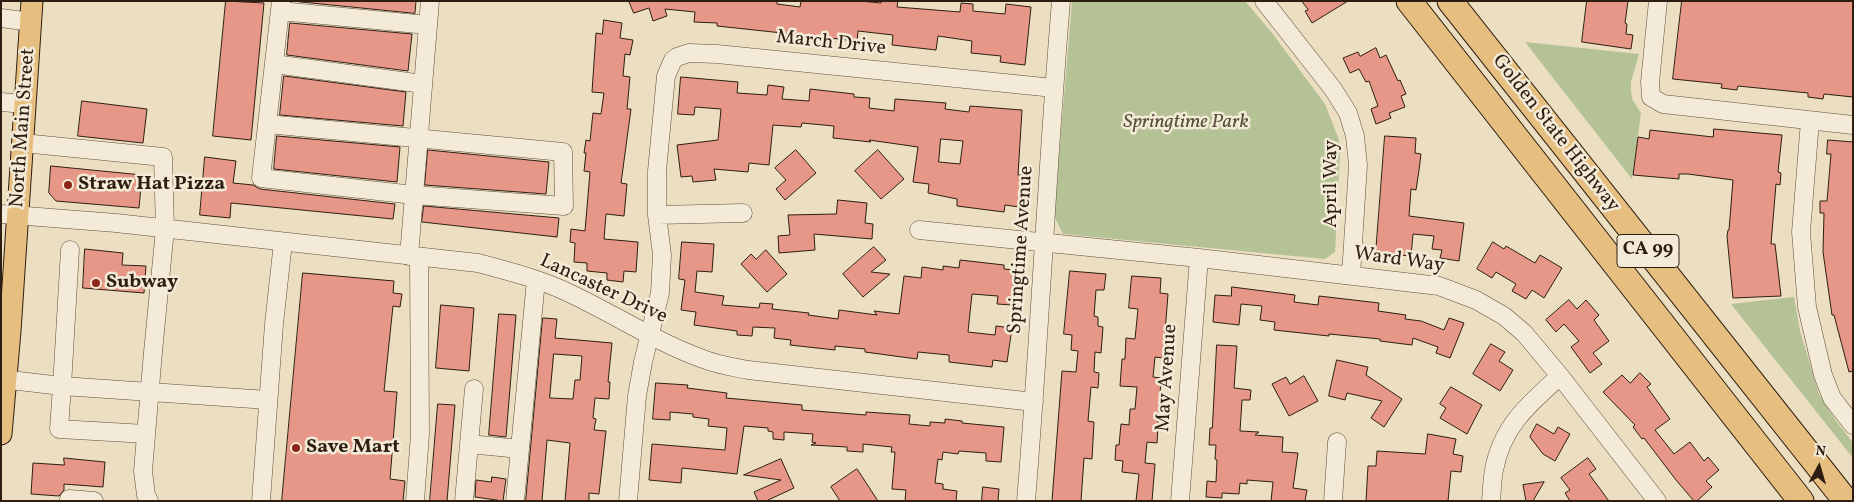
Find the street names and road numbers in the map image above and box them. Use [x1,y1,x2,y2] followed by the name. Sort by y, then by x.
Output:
[775,26,887,62] street label: March Drive
[6,47,42,209] street label: North Main Street
[1486,50,1624,218] street label: Golden State Highway
[1320,140,1344,228] street label: April Way
[1004,165,1040,335] street label: Springtime Avenue
[1617,235,1679,268] road number: CA 99
[1352,243,1446,279] street label: Ward Way
[535,250,671,330] street label: Lancaster Drive
[1152,323,1184,433] street label: May Avenue

